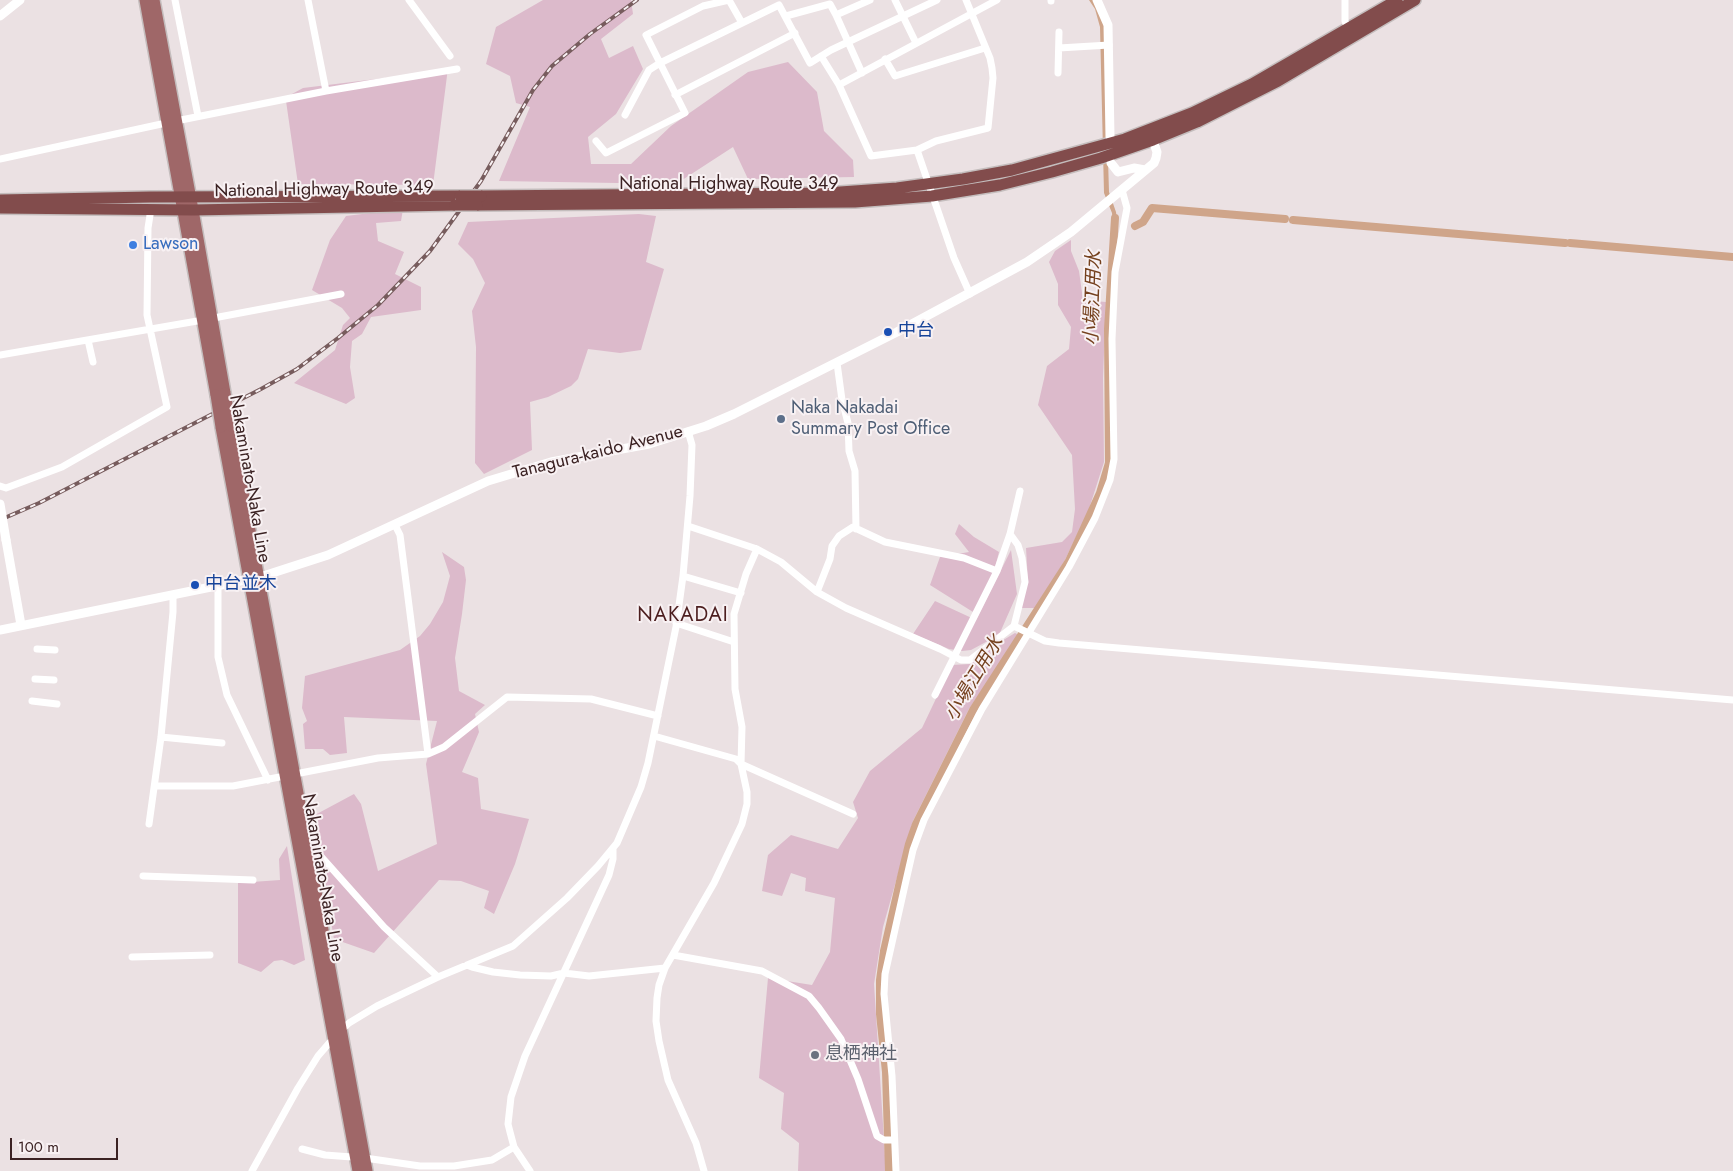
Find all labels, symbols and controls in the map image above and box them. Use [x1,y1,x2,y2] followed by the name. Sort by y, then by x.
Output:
[619,174,839,196] street label: National Highway Route 349
[214,177,434,203] street label: National Highway Route 349
[143,234,198,256] place label: Lawson
[127,239,139,251] marker: Lawson
[1081,250,1107,346] water label: 小場江用水
[898,321,934,343] place label: 中台
[882,326,894,338] marker: 中台
[224,393,274,565] street label: Nakaminato-Naka Line
[791,398,950,440] place label: Naka Nakadai Summary Post Office
[775,413,787,425] marker: Naka Nakadai Summary Post Office
[511,421,685,485] street label: Tanagura-kaido Avenue
[205,574,277,596] place label: 中台並木
[189,579,201,591] marker: 中台並木
[636,604,730,628] district label: NAKADAI
[941,632,1009,726] water label: 小場江用水
[297,792,347,964] street label: Nakaminato-Naka Line
[825,1044,897,1066] place label: 息栖神社
[809,1049,821,1061] marker: 息栖神社
[12,1128,120,1160] scale bar
[18,1136,59,1158] text: 100 m

